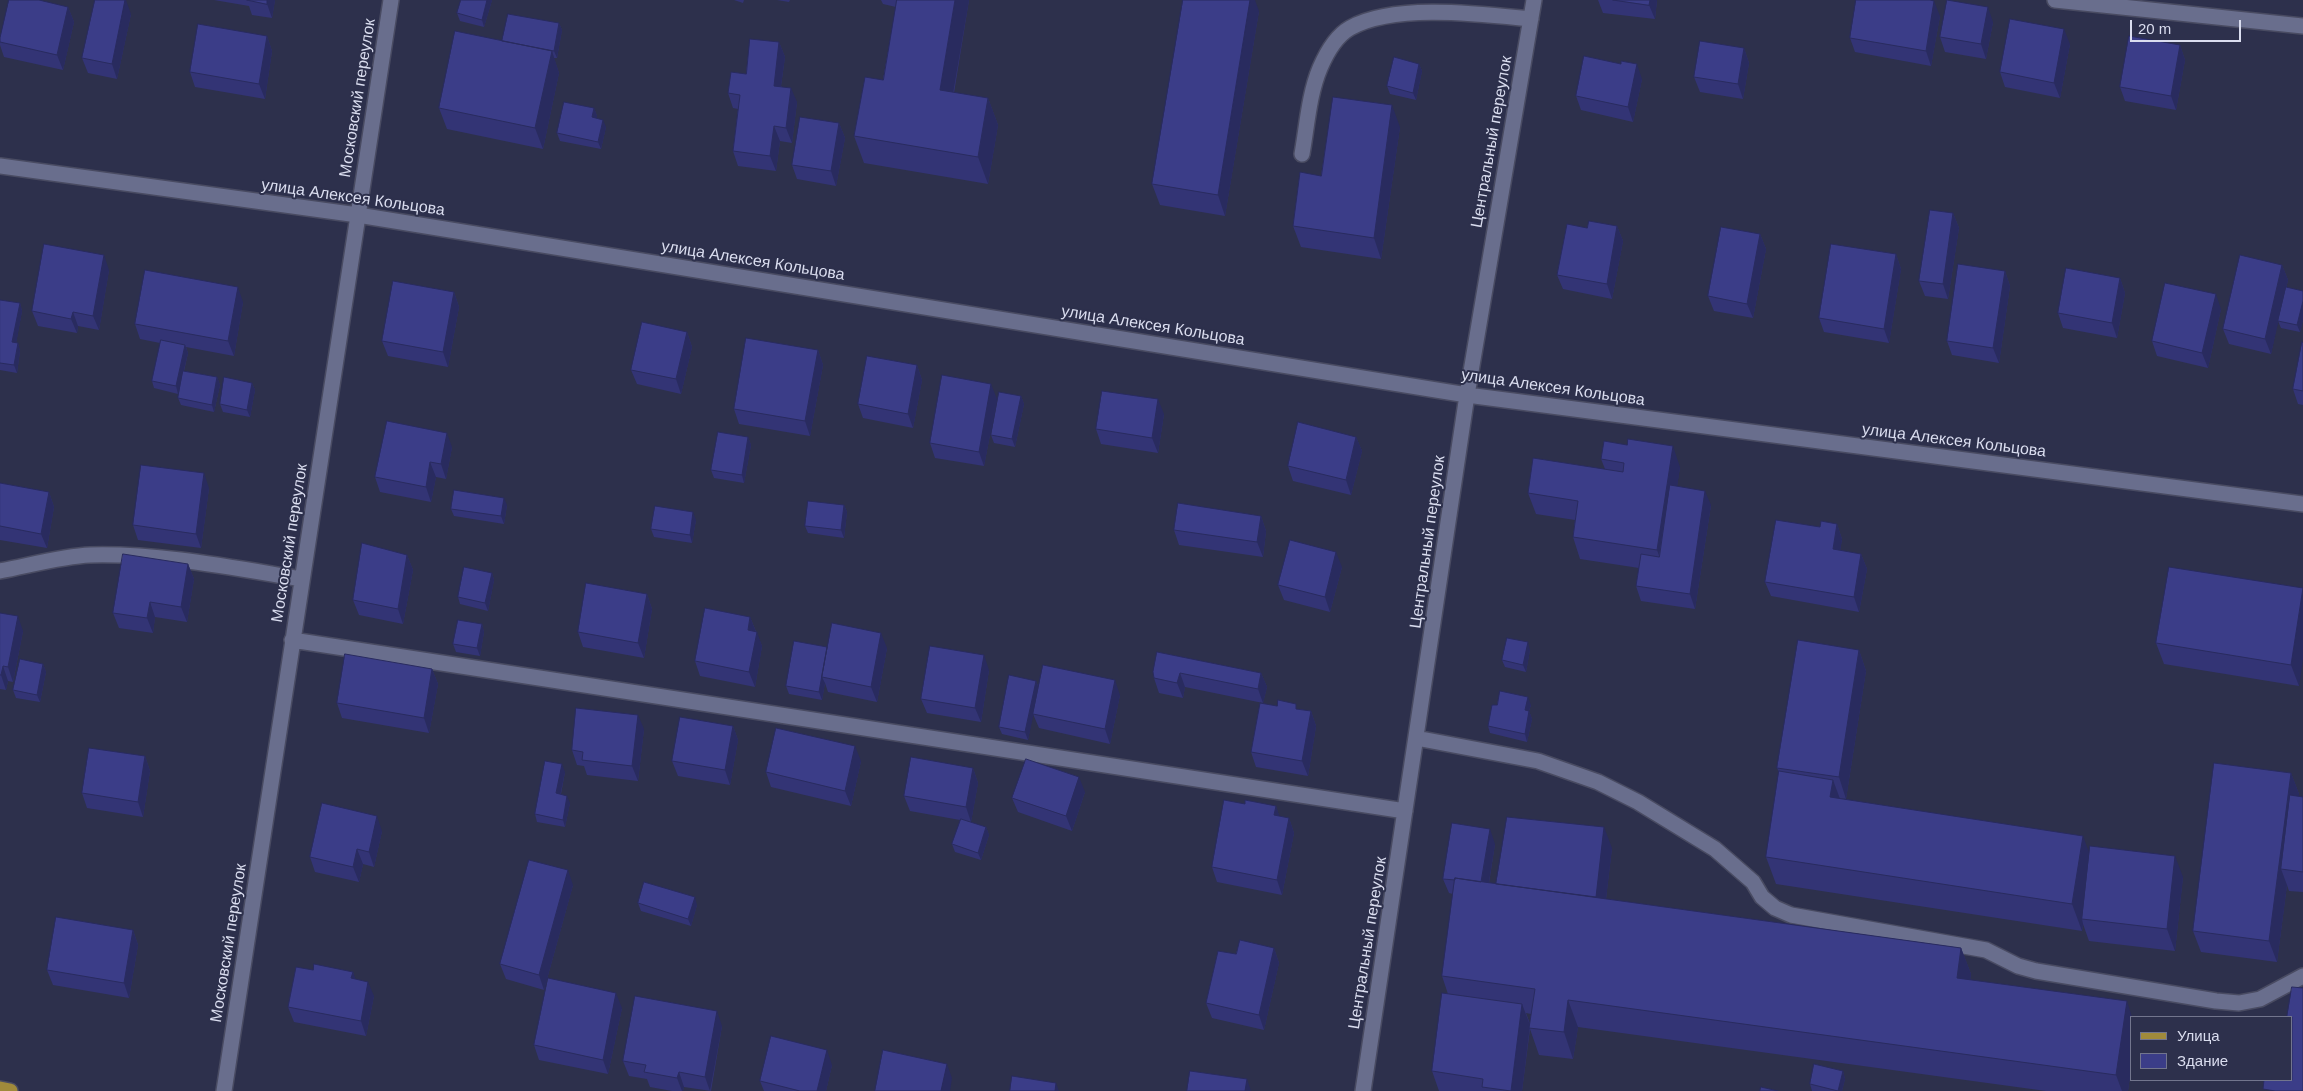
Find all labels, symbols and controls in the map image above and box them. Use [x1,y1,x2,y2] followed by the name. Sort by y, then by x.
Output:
[2133,10,2244,42] scale bar
[336,17,380,179] street label: Московский переулок
[2138,20,2171,37] text: 20 m
[1467,54,1517,230] street label: Центральный переулок
[260,176,446,220] street label: улица Алексея Кольцова
[660,237,846,285] street label: улица Алексея Кольцова
[1060,302,1246,350] street label: улица Алексея Кольцова
[1460,366,1646,410] street label: улица Алексея Кольцова
[1861,420,2047,462] street label: улица Алексея Кольцова
[1406,454,1450,630] street label: Центральный переулок
[268,462,312,624] street label: Московский переулок
[1345,855,1391,1031] street label: Центральный переулок
[207,862,251,1024] street label: Московский переулок
[2130,1016,2293,1081] legend
[2177,1027,2220,1044] text: Улица
[2177,1052,2228,1069] text: Здание

